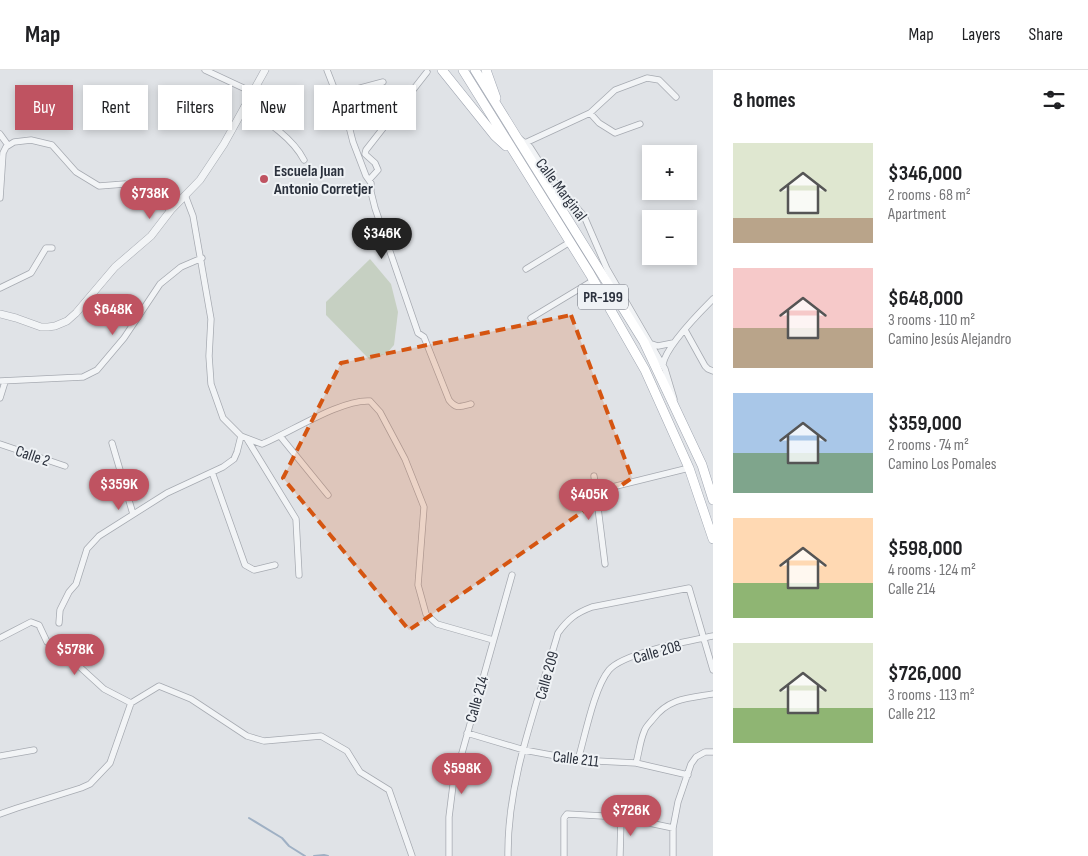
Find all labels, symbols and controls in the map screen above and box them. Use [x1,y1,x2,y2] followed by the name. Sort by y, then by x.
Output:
[25,20,60,49] text: Map
[909,24,934,45] text: Map
[962,24,1001,45] text: Layers
[1029,24,1063,45] text: Share
[15,85,73,130] chip: Buy
[83,85,148,130] chip: Rent
[158,85,232,130] chip: Filters
[242,85,304,130] chip: New
[314,85,416,130] chip: Apartment
[1040,86,1068,114] icon: filters
[733,88,796,113] text: 8 homes
[642,145,697,265] map controls
[642,145,697,200] button: +
[531,155,591,225] street label: Calle Marginal
[888,161,962,186] text: $346,000
[273,162,373,199] place label: Escuela Juan Antonio Corretjer
[773,163,833,223] icon: home
[258,173,270,185] marker: Escuela Juan Antonio Corretjer
[115,178,185,220] pin: $738K
[131,184,169,203] text: $738K
[888,186,971,205] text: 2 rooms · 68 m²
[888,205,946,224] text: Apartment
[642,210,697,265] button: −
[347,218,417,260] pin: $346K
[363,224,401,243] text: $346K
[578,284,628,310] road number: PR-199
[888,286,963,311] text: $648,000
[773,288,833,348] icon: home
[78,294,148,336] pin: $648K
[94,300,132,319] text: $648K
[888,311,975,330] text: 3 rooms · 110 m²
[888,330,1011,349] text: Camino Jesús Alejandro
[888,411,962,436] text: $359,000
[773,413,833,473] icon: home
[888,436,969,455] text: 2 rooms · 74 m²
[13,442,52,471] street label: Calle 2
[888,455,997,474] text: Camino Los Pomales
[84,468,154,511] pin: $359K
[100,475,138,494] text: $359K
[554,478,624,521] pin: $405K
[570,485,608,504] text: $405K
[888,536,963,561] text: $598,000
[773,538,833,598] icon: home
[888,561,976,580] text: 4 rooms · 124 m²
[888,580,936,599] text: Calle 214
[40,634,110,676] pin: $578K
[631,637,684,668] street label: Calle 208
[56,640,94,659] text: $578K
[532,649,563,702] street label: Calle 209
[888,661,961,686] text: $726,000
[773,663,833,723] icon: home
[462,674,493,725] street label: Calle 214
[888,686,975,705] text: 3 rooms · 113 m²
[888,705,936,724] text: Calle 212
[552,747,600,772] street label: Calle 211
[427,752,497,795] pin: $598K
[443,759,481,778] text: $598K
[596,794,666,837] pin: $726K
[612,801,650,820] text: $726K

